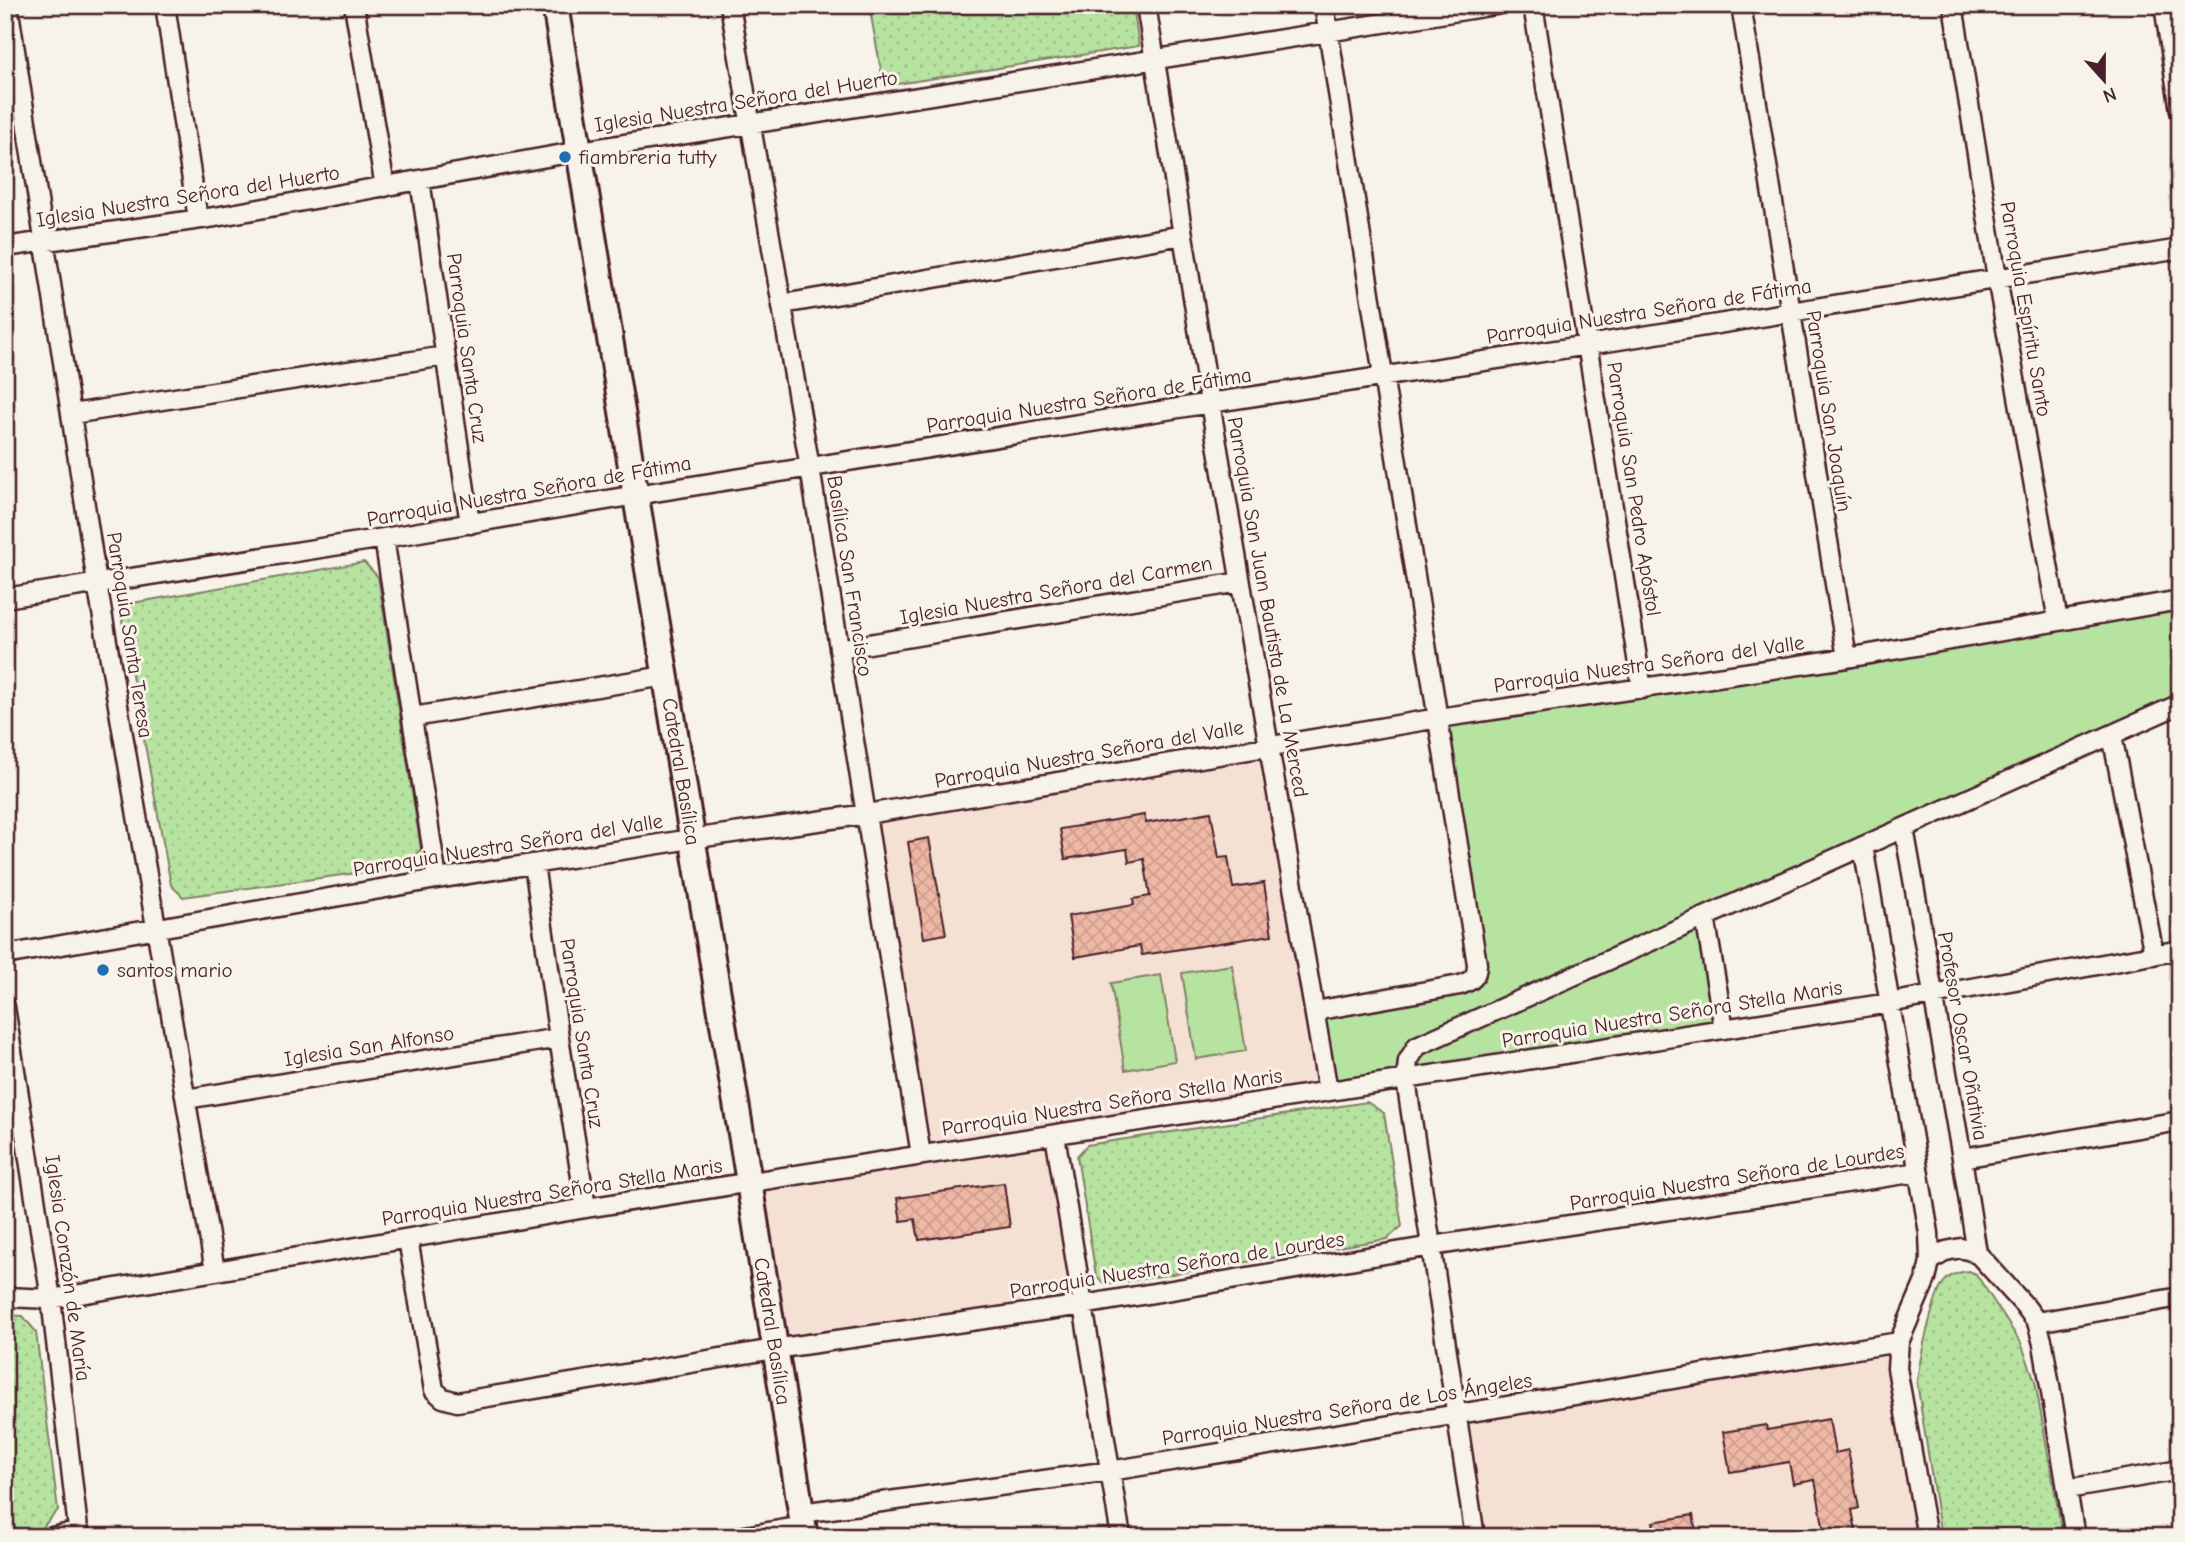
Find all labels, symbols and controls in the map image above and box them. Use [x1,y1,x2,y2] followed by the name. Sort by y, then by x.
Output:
[2070,46,2140,116] north arrow
[593,65,899,137] street label: Iglesia Nuestra Señora del Huerto
[2100,82,2119,107] text: N
[578,145,717,169] place label: fiambreria tutty
[557,149,573,165] marker: fiambreria tutty
[35,160,341,232] street label: Iglesia Nuestra Señora del Huerto
[1995,200,2057,418] street label: Parroquia Espíritu Santo
[442,251,492,445] street label: Parroquia Santa Cruz
[1485,273,1813,349] street label: Parroquia Nuestra Señora de Fátima
[1801,308,1857,514] street label: Parroquia San Joaquín
[1602,360,1666,618] street label: Parroquia San Pedro Apóstol
[925,362,1253,438] street label: Parroquia Nuestra Señora de Fátima
[1223,415,1313,799] street label: Parroquia San Juan Bautista de La Merced
[365,451,693,531] street label: Parroquia Nuestra Señora de Fátima
[822,474,878,678] street label: Basílica San Francisco
[102,530,158,740] street label: Parroquia Santa Teresa
[898,551,1214,629] street label: Iglesia Nuestra Señora del Carmen
[1492,630,1806,698] street label: Parroquia Nuestra Señora del Valle
[657,696,705,847] street label: Catedral Basílica
[933,715,1245,793] street label: Parroquia Nuestra Señora del Valle
[351,809,665,881] street label: Parroquia Nuestra Señora del Valle
[1933,930,1993,1142] street label: Profesor Oscar Oñativia
[555,936,609,1130] street label: Parroquia Santa Cruz
[117,958,233,982] place label: santos mario
[95,962,111,978] marker: santos mario
[1500,975,1844,1053] street label: Parroquia Nuestra Señora Stella Maris
[282,1021,456,1071] street label: Iglesia San Alfonso
[940,1063,1284,1141] street label: Parroquia Nuestra Señora Stella Maris
[1568,1139,1906,1215] street label: Parroquia Nuestra Señora de Lourdes
[40,1153,96,1383] street label: Iglesia Corazón de María
[380,1153,724,1231] street label: Parroquia Nuestra Señora Stella Maris
[1008,1227,1346,1303] street label: Parroquia Nuestra Señora de Lourdes
[749,1256,796,1407] street label: Catedral Basílica
[1160,1368,1534,1450] street label: Parroquia Nuestra Señora de Los Ángeles

